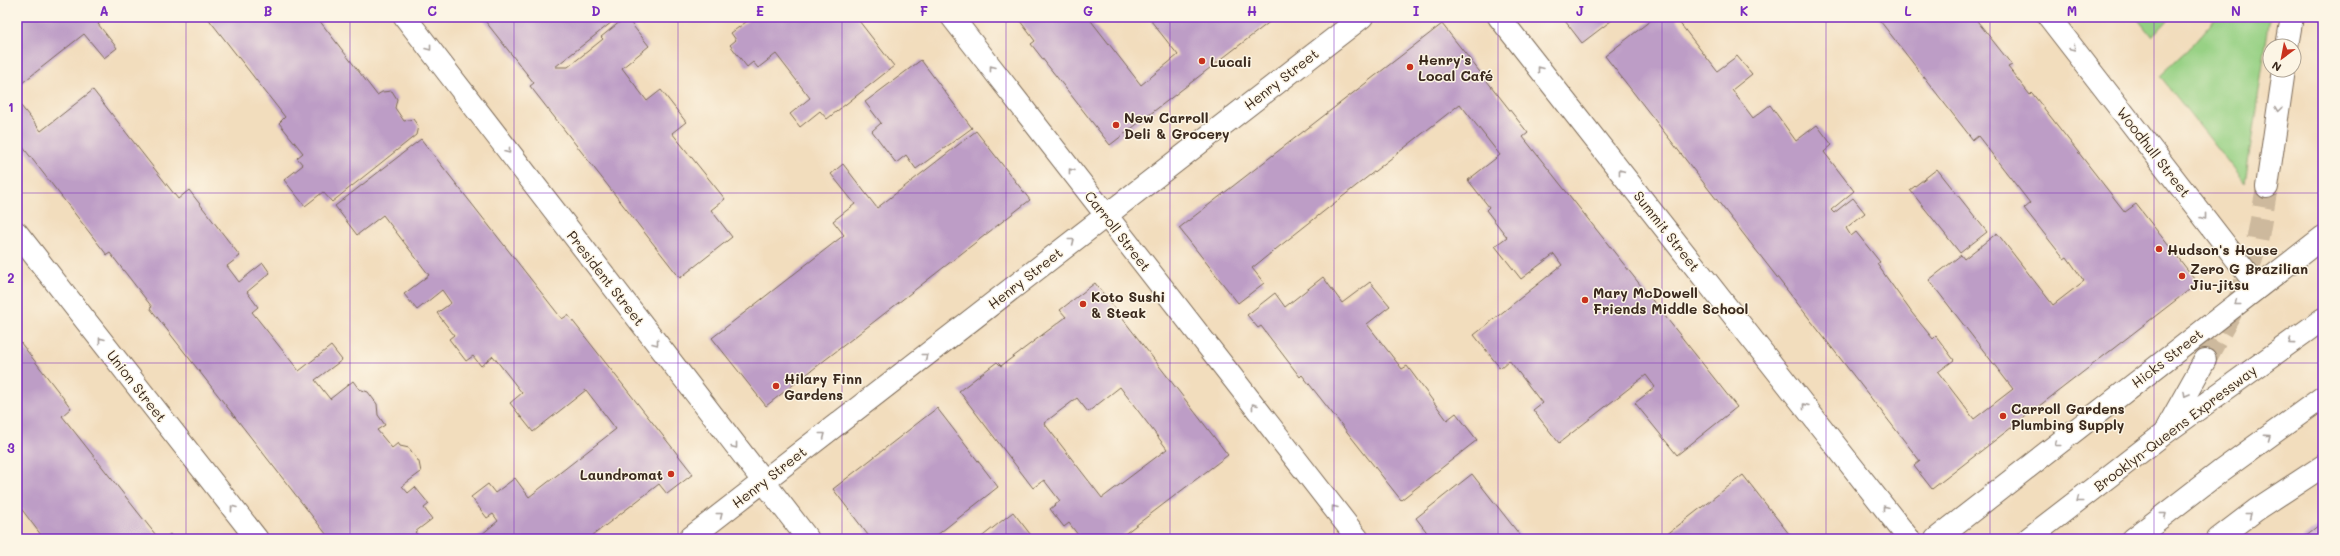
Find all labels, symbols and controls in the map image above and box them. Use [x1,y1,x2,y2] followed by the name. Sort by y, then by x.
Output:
[99,2,109,19] text: A
[264,2,273,19] text: B
[427,2,437,19] text: C
[591,2,601,19] text: D
[756,2,764,19] text: E
[920,2,928,19] text: F
[1083,2,1093,19] text: G
[1247,2,1257,19] text: H
[1413,2,1420,19] text: I
[1576,2,1584,19] text: J
[1740,2,1749,19] text: K
[1904,2,1912,19] text: L
[2067,2,2077,19] text: M
[2231,2,2241,19] text: N
[2262,38,2302,78] north arrow
[424,43,431,50] one-way arrow
[2068,43,2075,50] one-way arrow
[1240,44,1322,114] street label: Henry Street
[1418,50,1493,85] place label: Henry's Local Café
[1210,52,1252,71] place label: Lucali
[1197,56,1207,66] marker: Lucali
[2269,58,2284,75] text: N
[1405,62,1415,72] marker: Henry's Local Café
[989,65,996,72] one-way arrow
[1538,67,1545,74] one-way arrow
[8,98,14,115] text: 1
[2113,103,2195,201] street label: Woodhull Street
[2274,106,2283,112] one-way arrow
[1124,108,1230,143] place label: New Carroll Deli & Grocery
[1111,120,1121,130] marker: New Carroll Deli & Grocery
[503,146,510,153] one-way arrow
[1069,168,1076,175] one-way arrow
[1618,169,1625,176] one-way arrow
[1081,187,1155,275] street label: Carroll Street
[1630,187,1704,275] street label: Summit Street
[2199,213,2206,220] one-way arrow
[563,227,649,329] street label: President Street
[1068,239,1075,246] one-way arrow
[2167,240,2278,259] place label: Hudson's House
[984,243,1066,313] street label: Henry Street
[2154,244,2164,254] marker: Hudson's House
[2190,259,2308,294] place label: Zero G Brazilian Jiu-jitsu
[7,269,15,286] text: 2
[2177,271,2187,281] marker: Zero G Brazilian Jiu-jitsu
[1593,283,1748,318] place label: Mary McDowell Friends Middle School
[1091,287,1165,322] place label: Koto Sushi & Steak
[1580,295,1590,305] marker: Mary McDowell Friends Middle School
[1078,299,1088,309] marker: Koto Sushi & Steak
[2234,299,2241,306] one-way arrow
[2127,324,2207,392] street label: Hicks Street
[98,337,105,344] one-way arrow
[2289,337,2296,344] one-way arrow
[651,338,658,345] one-way arrow
[103,346,171,426] street label: Union Street
[921,353,928,360] one-way arrow
[2090,360,2260,496] street label: Brooklyn-Queens Expressway
[784,369,862,404] place label: Hilary Finn Gardens
[771,381,781,391] marker: Hilary Finn Gardens
[2183,390,2191,397] one-way arrow
[2011,399,2125,434] place label: Carroll Gardens Plumbing Supply
[1252,403,1259,410] one-way arrow
[1802,404,1809,411] one-way arrow
[1998,411,2008,421] marker: Carroll Gardens Plumbing Supply
[818,433,825,440] one-way arrow
[2263,435,2270,442] one-way arrow
[7,439,15,456] text: 3
[2055,440,2062,447] one-way arrow
[730,441,737,448] one-way arrow
[728,442,810,512] street label: Henry Street
[580,465,663,484] place label: Laundromat
[666,469,676,479] marker: Laundromat
[2076,495,2083,502] one-way arrow
[230,506,237,513] one-way arrow
[1332,506,1339,513] one-way arrow
[1883,506,1890,513] one-way arrow
[2245,512,2252,520] one-way arrow
[715,513,722,520] one-way arrow
[2159,513,2166,520] one-way arrow

